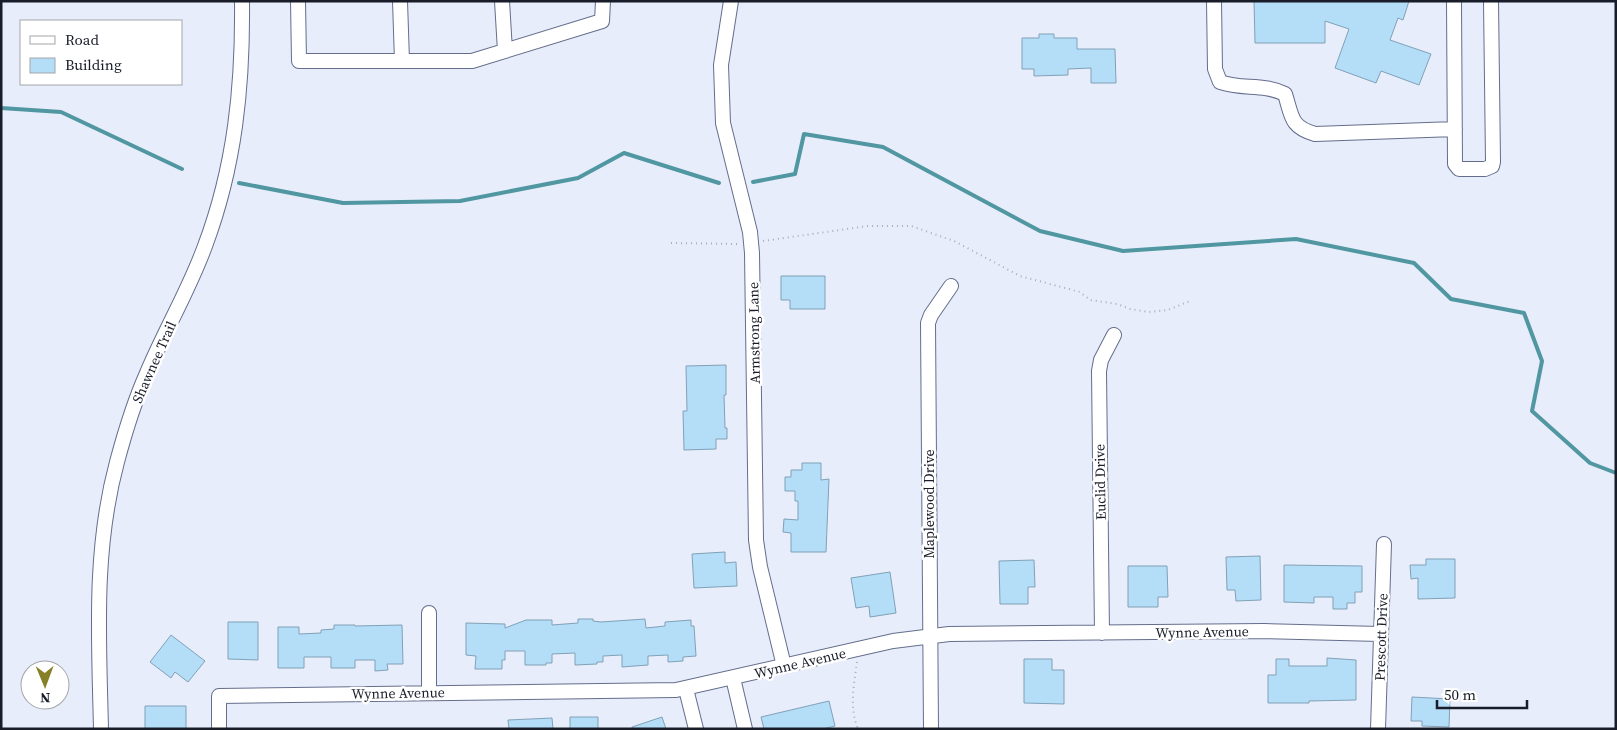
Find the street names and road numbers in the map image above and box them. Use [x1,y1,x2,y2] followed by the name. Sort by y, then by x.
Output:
[743,282,765,384] street label: Armstrong Lane
[127,318,181,406] street label: Shawnee Trail
[1089,444,1111,520] street label: Euclid Drive
[919,449,939,559] street label: Maplewood Drive
[1369,593,1393,681] street label: Prescott Drive
[1155,621,1249,643] street label: Wynne Avenue
[752,643,848,683] street label: Wynne Avenue
[351,682,445,704] street label: Wynne Avenue

